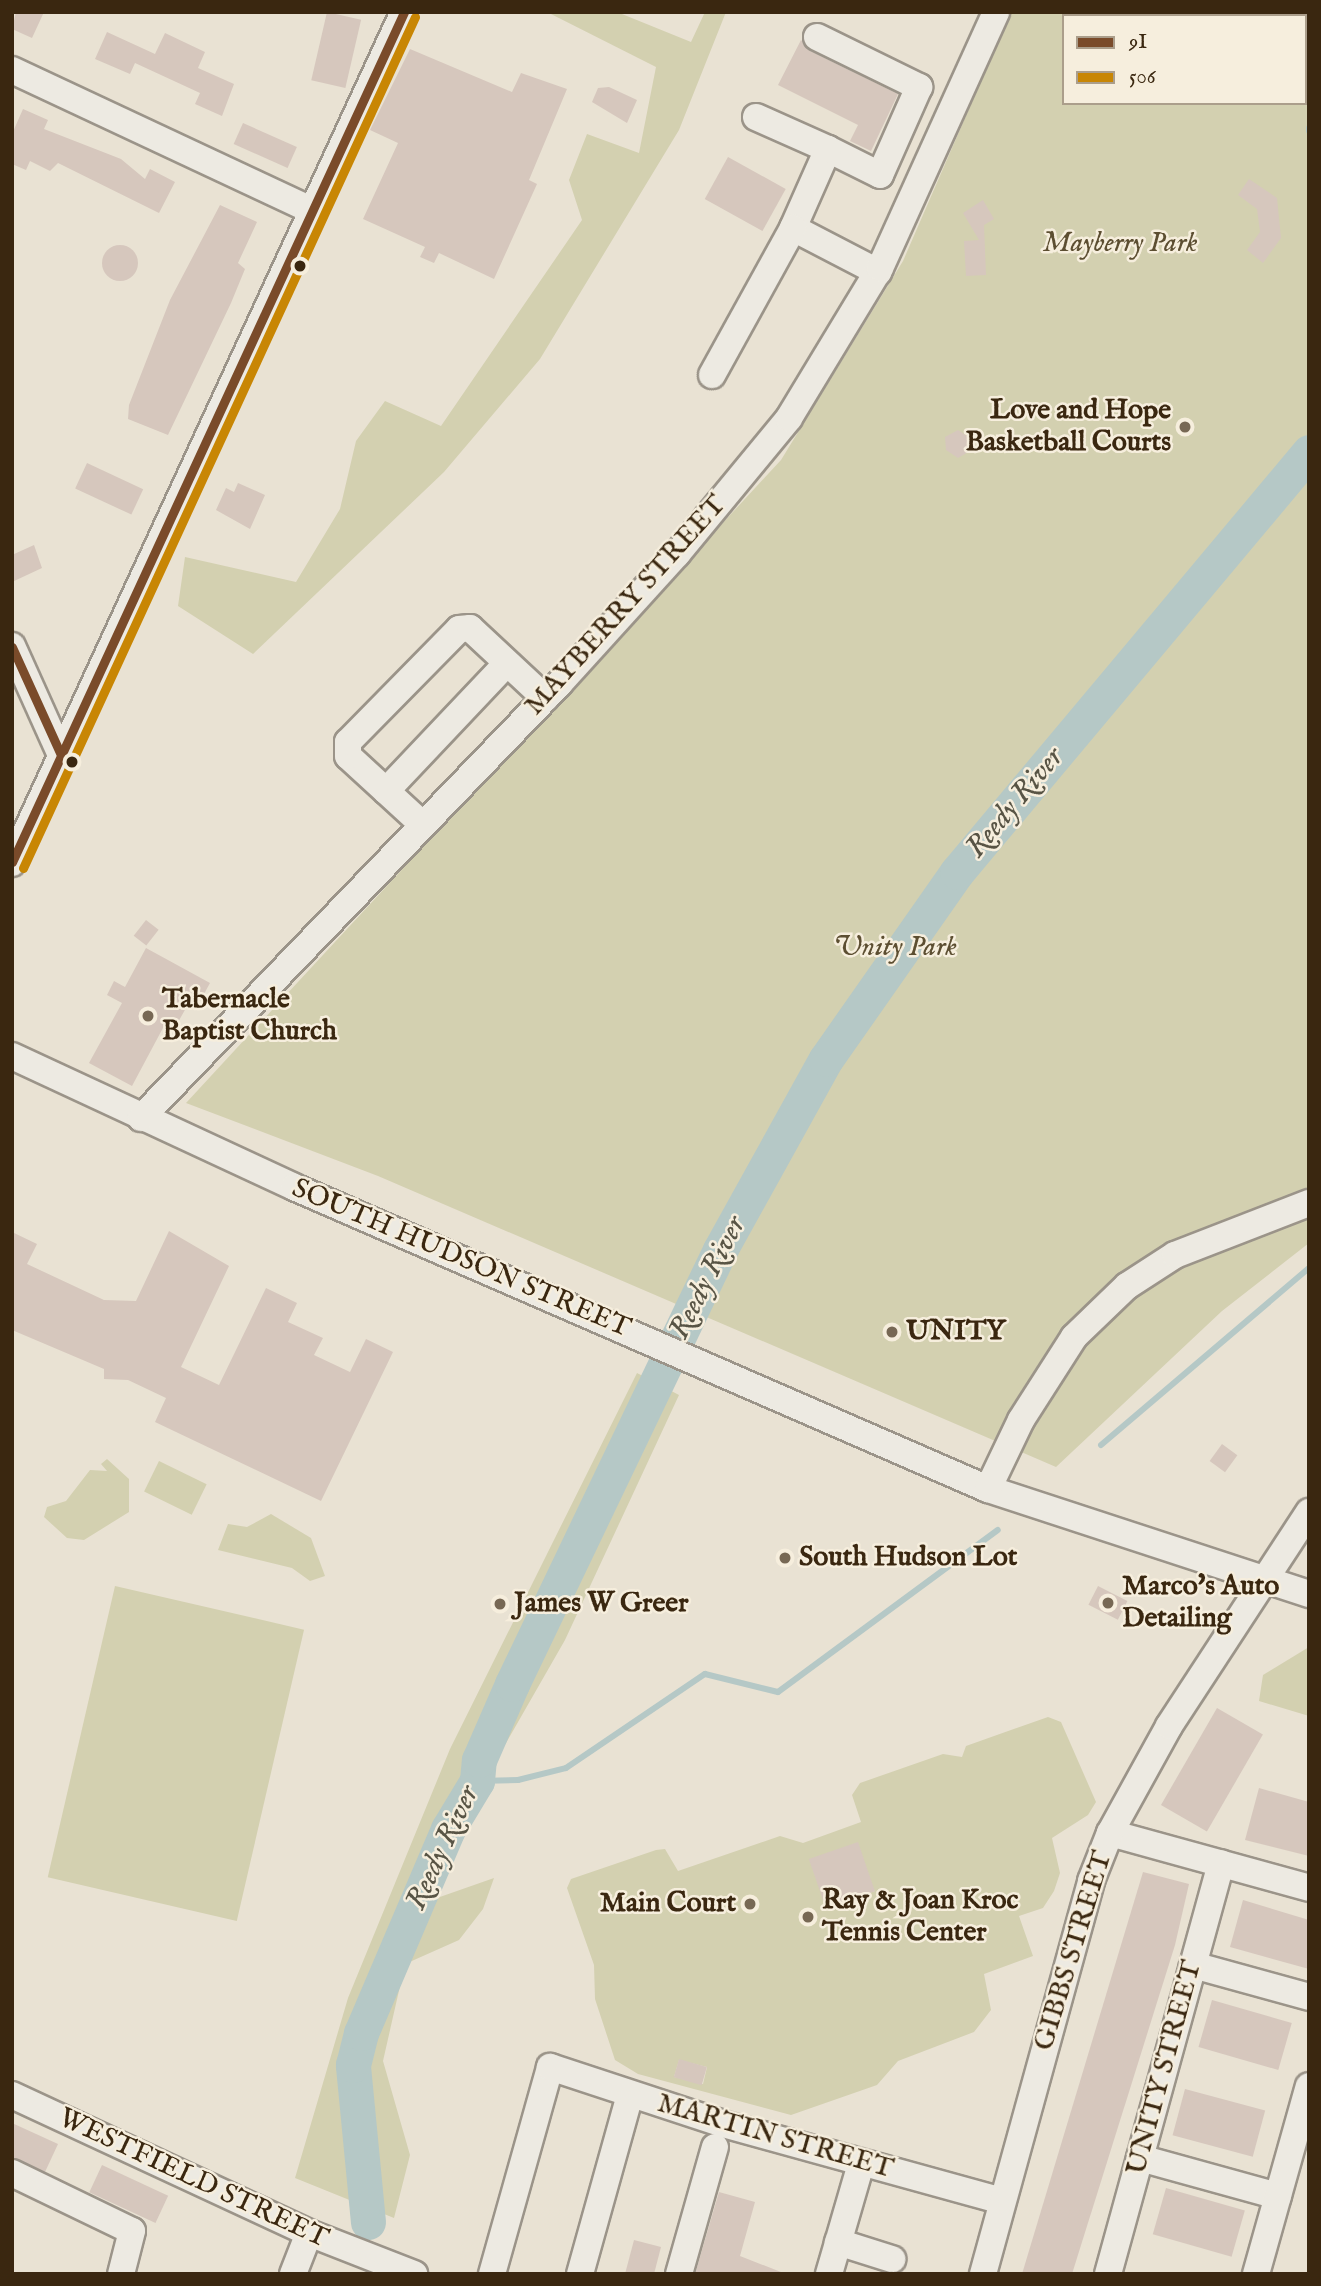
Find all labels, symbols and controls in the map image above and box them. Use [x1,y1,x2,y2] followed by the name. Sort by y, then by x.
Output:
[1062,14,1307,105] legend
[1129,29,1147,56] text: 9I
[1129,64,1156,91] text: 506
[1043,227,1197,261] park label: Mayberry Park
[293,259,307,273] unlabelled marker
[965,394,1171,460] place label: Love and Hope Basketball Courts
[1177,419,1193,435] marker: Love and Hope Basketball Courts
[518,489,734,723] street label: MAYBERRY STREET
[958,740,1072,866] water label: Reedy River
[65,755,79,769] unlabelled marker
[833,931,957,965] park label: Unity Park
[162,983,337,1049] place label: Tabernacle Baptist Church
[140,1008,156,1024] marker: Tabernacle Baptist Church
[287,1172,635,1346] street label: SOUTH HUDSON STREET
[662,1211,754,1345] water label: Reedy River
[906,1315,1005,1349] place label: UNITY
[884,1324,900,1340] marker: UNITY
[799,1541,1017,1575] place label: South Hudson Lot
[777,1550,793,1566] marker: South Hudson Lot
[1122,1570,1279,1636] place label: Marco's Auto Detailing
[514,1587,688,1621] place label: James W Greer
[1100,1595,1116,1611] marker: Marco's Auto Detailing
[492,1596,508,1612] marker: James W Greer
[399,1780,487,1916] water label: Reedy River
[1028,1847,1120,2055] street label: GIBBS STREET
[822,1884,1019,1950] place label: Ray & Joan Kroc Tennis Center
[600,1887,736,1921] place label: Main Court
[742,1896,758,1912] marker: Main Court
[800,1909,816,1925] marker: Ray & Joan Kroc Tennis Center
[1120,1957,1210,2179] street label: UNITY STREET
[653,2087,897,2187] street label: MARTIN STREET
[53,2102,333,2256] street label: WESTFIELD STREET

